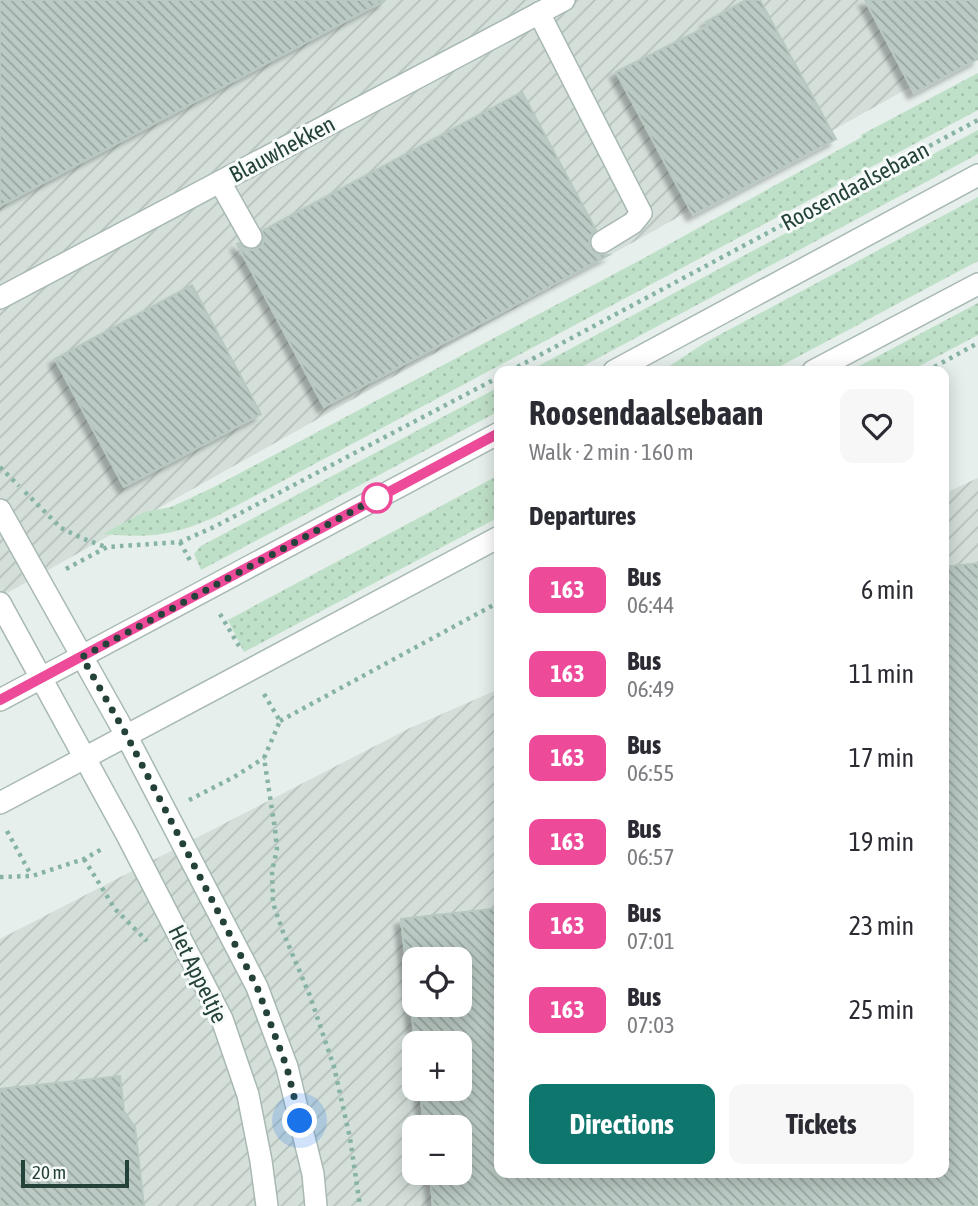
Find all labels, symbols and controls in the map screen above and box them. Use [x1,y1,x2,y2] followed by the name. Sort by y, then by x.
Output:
[225,110,339,188] street label: Blauwhekken
[777,136,933,236] street label: Roosendaalsebaan
[840,389,914,463] button: heart
[529,394,763,432] text: Roosendaalsebaan
[529,439,693,465] text: Walk · 2 min · 160 m
[362,483,392,513] unlabelled marker
[529,501,636,531] text: Departures
[627,562,661,592] text: Bus
[861,575,914,605] text: 6 min
[551,576,584,603] text: 163
[627,592,674,618] text: 06:44
[627,646,661,676] text: Bus
[849,659,914,689] text: 11 min
[551,660,584,687] text: 163
[627,676,674,702] text: 06:49
[627,730,661,760] text: Bus
[849,743,914,773] text: 17 min
[551,744,584,771] text: 163
[627,760,674,786] text: 06:55
[627,814,661,844] text: Bus
[849,827,914,857] text: 19 min
[551,828,584,855] text: 163
[627,844,674,870] text: 06:57
[627,898,661,928] text: Bus
[849,911,914,941] text: 23 min
[551,912,584,939] text: 163
[163,921,233,1027] street label: Het Appeltje
[627,928,675,954] text: 07:01
[402,947,472,1185] map controls
[402,947,472,1017] button: locate
[627,982,661,1012] text: Bus
[849,995,914,1025] text: 25 min
[551,996,584,1023] text: 163
[627,1012,675,1038] text: 07:03
[402,1031,472,1101] button: +
[529,1084,715,1164] button: Directions
[729,1084,914,1164] button: Tickets
[282,1103,317,1138] your location
[402,1115,472,1185] button: −
[21,1157,130,1189] scale bar
[32,1161,66,1183] text: 20 m

